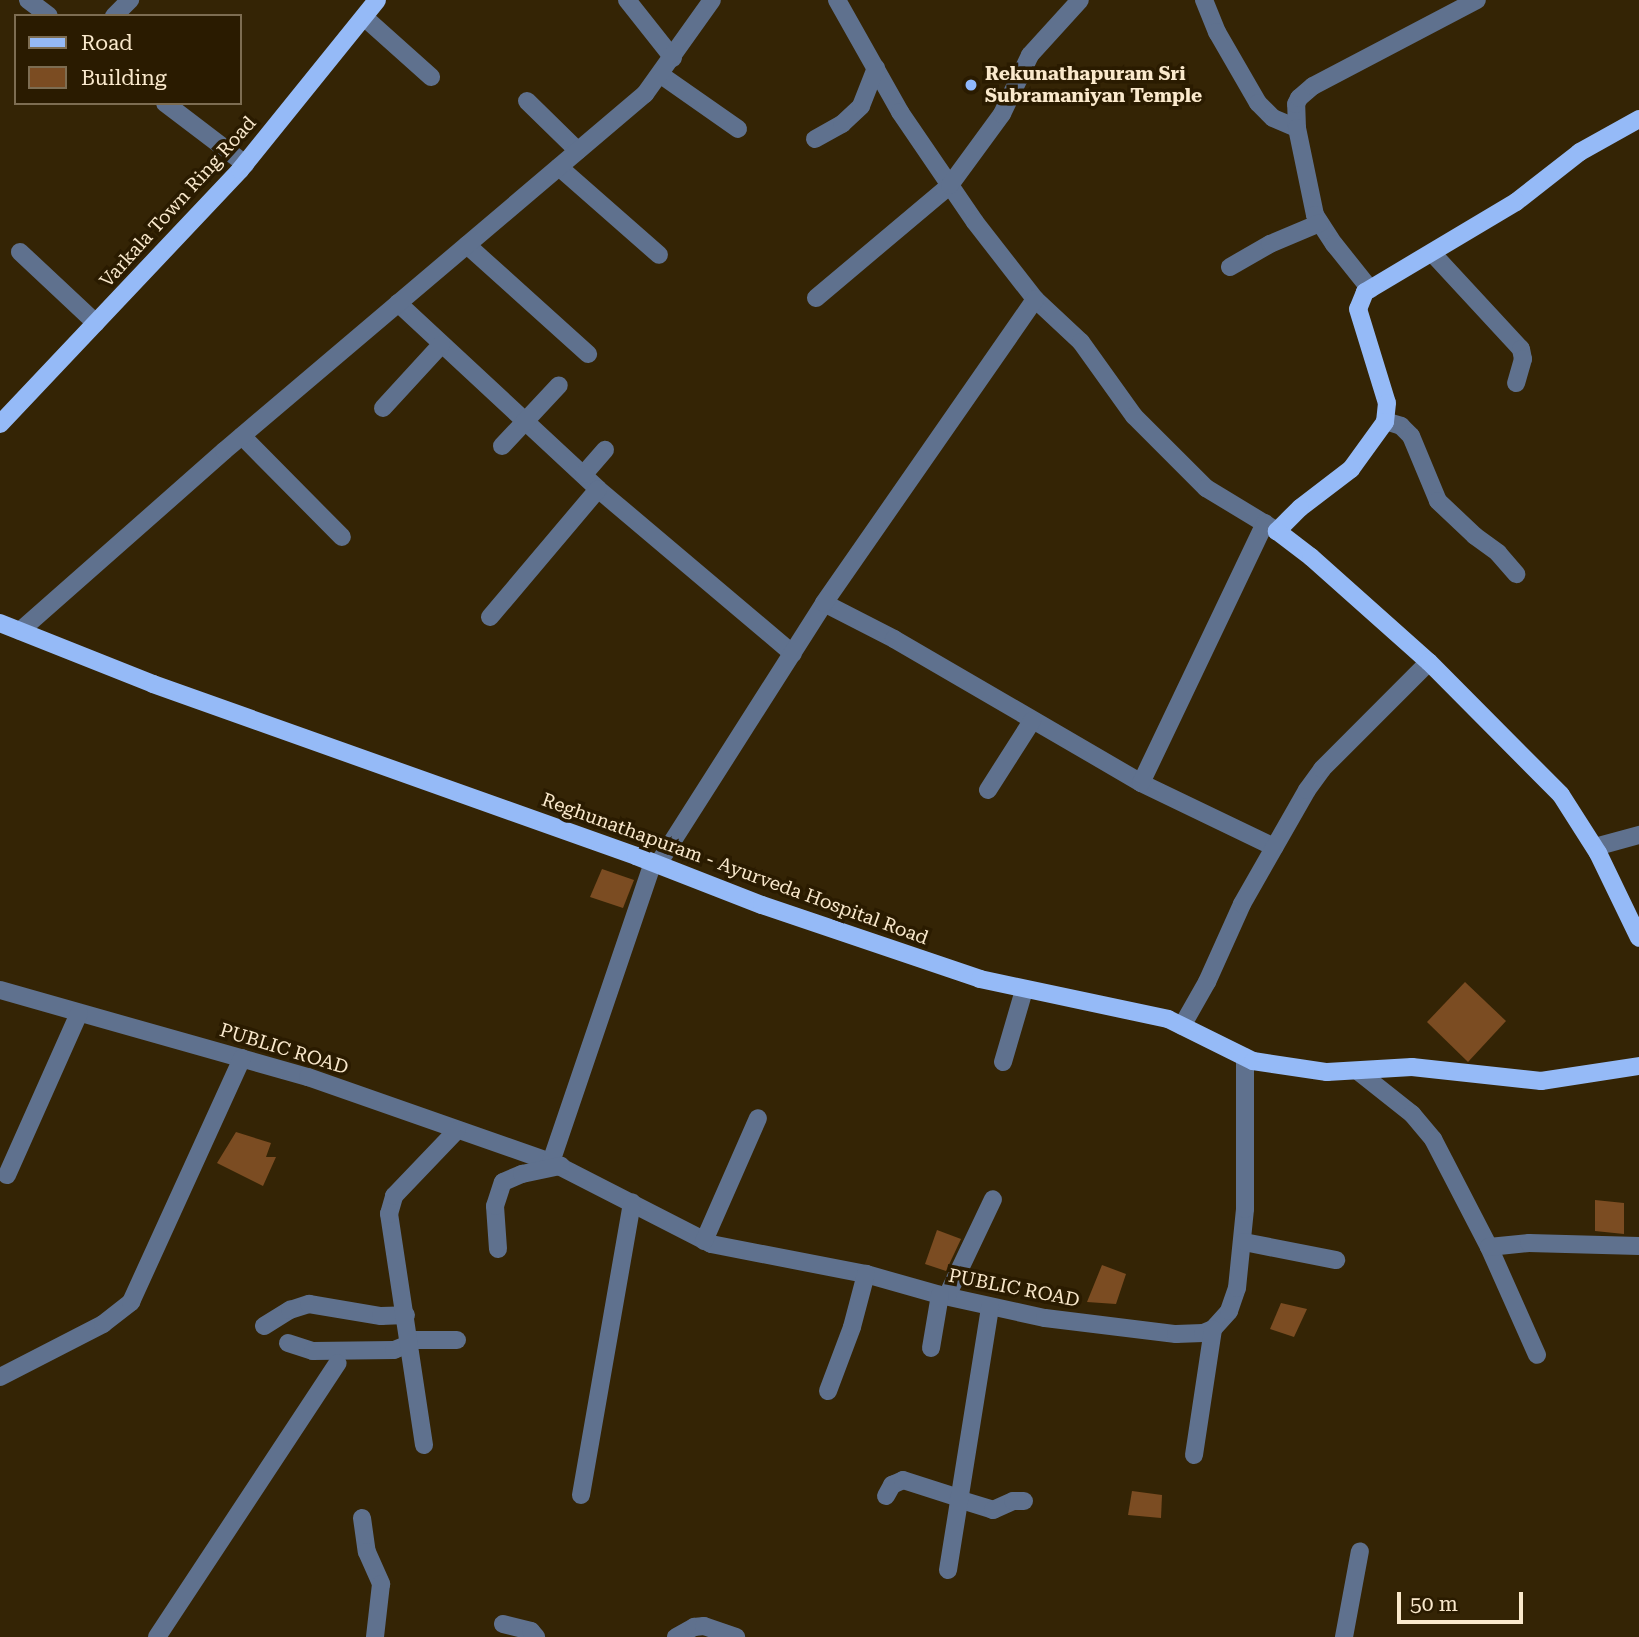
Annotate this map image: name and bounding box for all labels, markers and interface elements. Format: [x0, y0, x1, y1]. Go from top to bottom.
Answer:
legend [14, 14, 242, 105]
text: Road [81, 31, 133, 55]
place label: Rekunathapuram Sri Subramaniyan Temple [985, 63, 1202, 107]
text: Building [81, 66, 167, 90]
marker: Rekunathapuram Sri Subramaniyan Temple [963, 77, 979, 93]
street label: Varkala Town Ring Road [95, 112, 261, 292]
street label: Reghunathapuram - Ayurveda Hospital Road [539, 788, 931, 950]
street label: PUBLIC ROAD [217, 1019, 351, 1079]
street label: PUBLIC ROAD [946, 1264, 1082, 1312]
scale bar [1401, 1578, 1527, 1622]
text: 50 m [1410, 1592, 1458, 1616]

